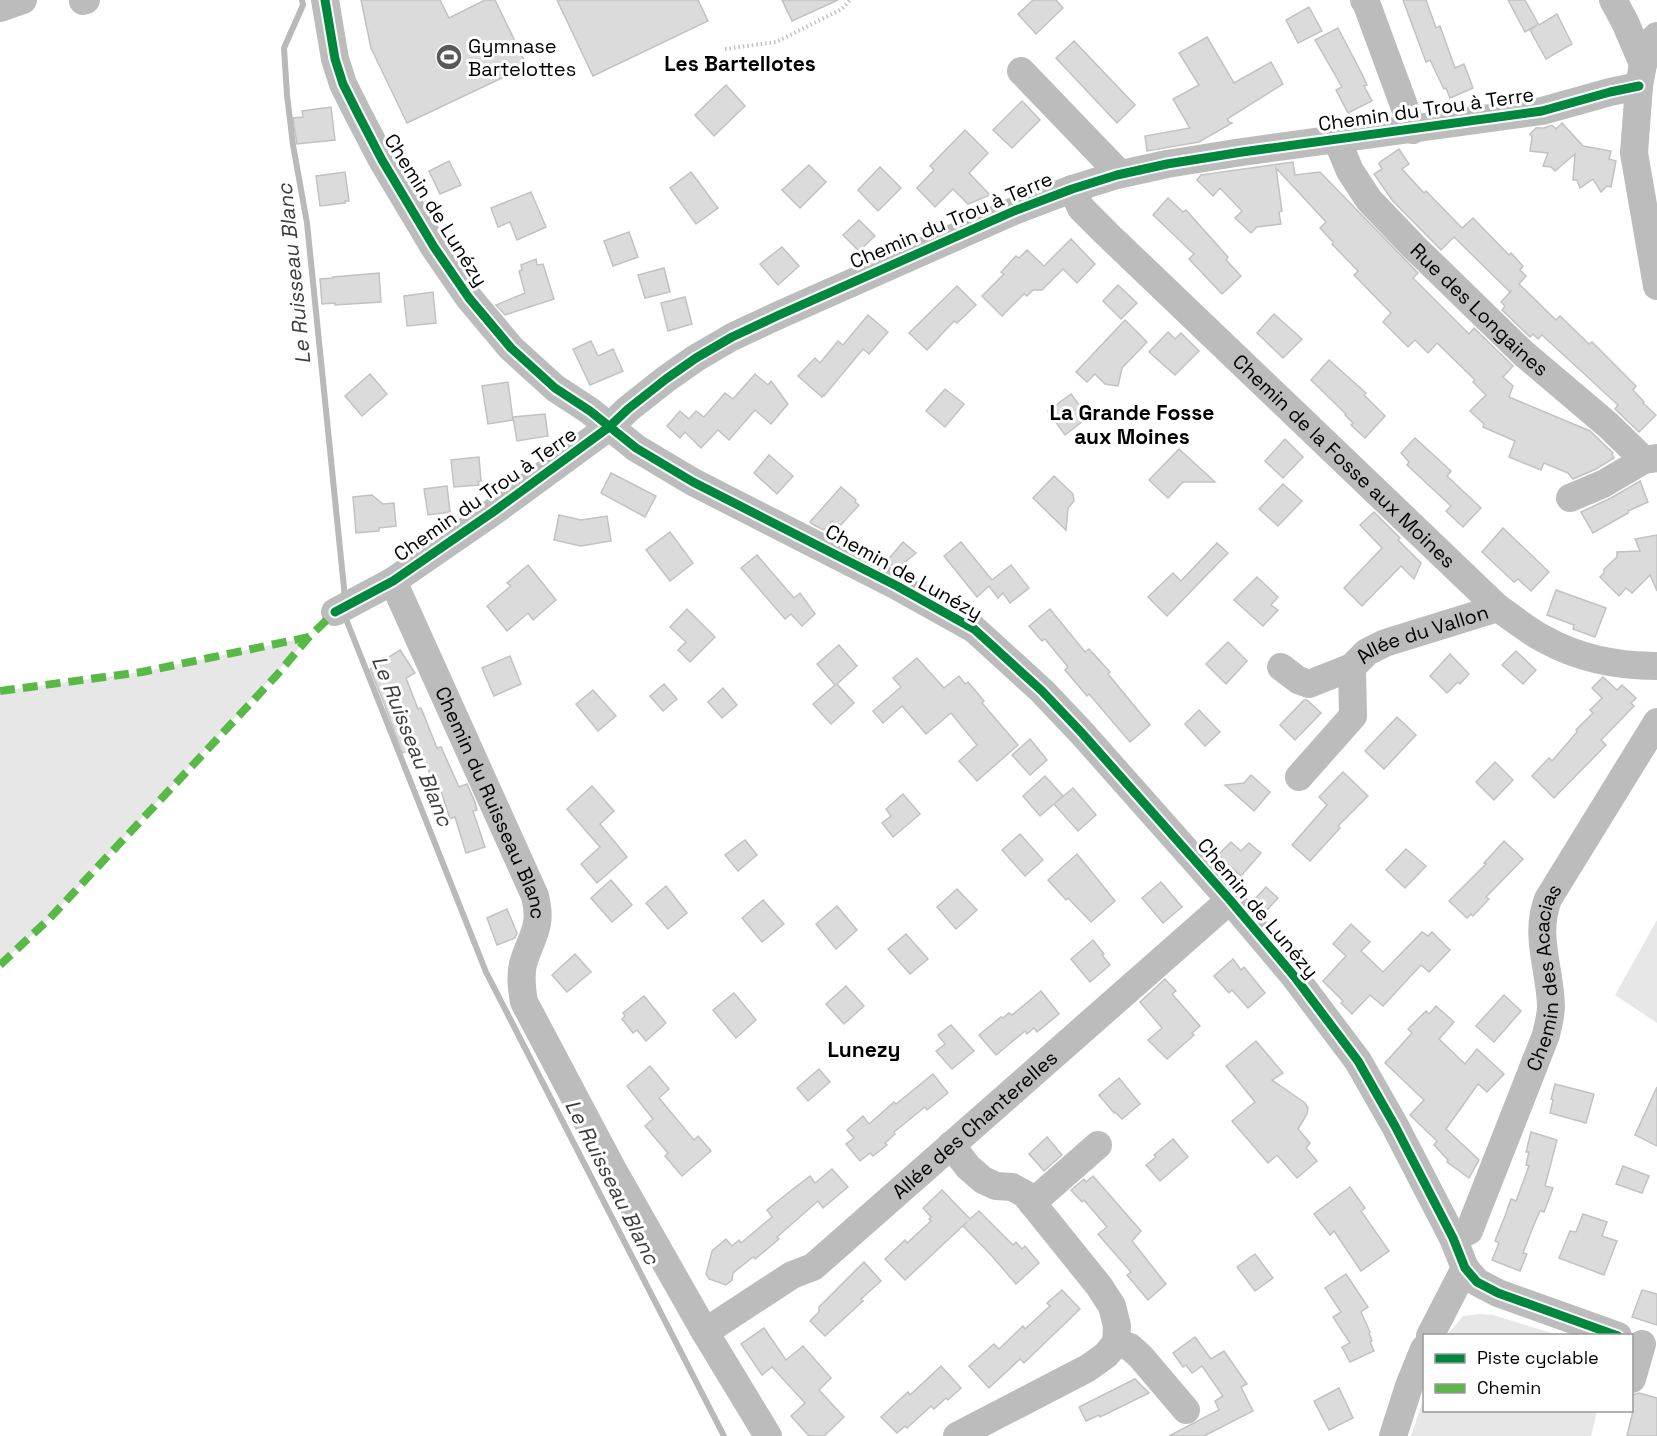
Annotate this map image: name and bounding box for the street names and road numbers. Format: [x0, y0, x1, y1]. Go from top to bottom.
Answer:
street label: Chemin du Trou à Terre [1316, 81, 1536, 137]
street label: Chemin de Lunézy [378, 129, 494, 291]
street label: Chemin du Trou à Terre [846, 166, 1056, 274]
street label: Rue des Longaines [1405, 238, 1554, 382]
street label: Chemin de la Fosse aux Moines [1227, 348, 1461, 574]
street label: Chemin du Trou à Terre [388, 421, 582, 567]
street label: Chemin de Lunézy [821, 518, 987, 626]
street label: Allée du Vallon [1350, 599, 1492, 669]
street label: Chemin du Ruisseau Blanc [429, 682, 551, 920]
street label: Chemin de Lunézy [1192, 832, 1324, 984]
street label: Chemin des Acacias [1520, 879, 1567, 1075]
street label: Allée des Chanterelles [887, 1045, 1063, 1204]

